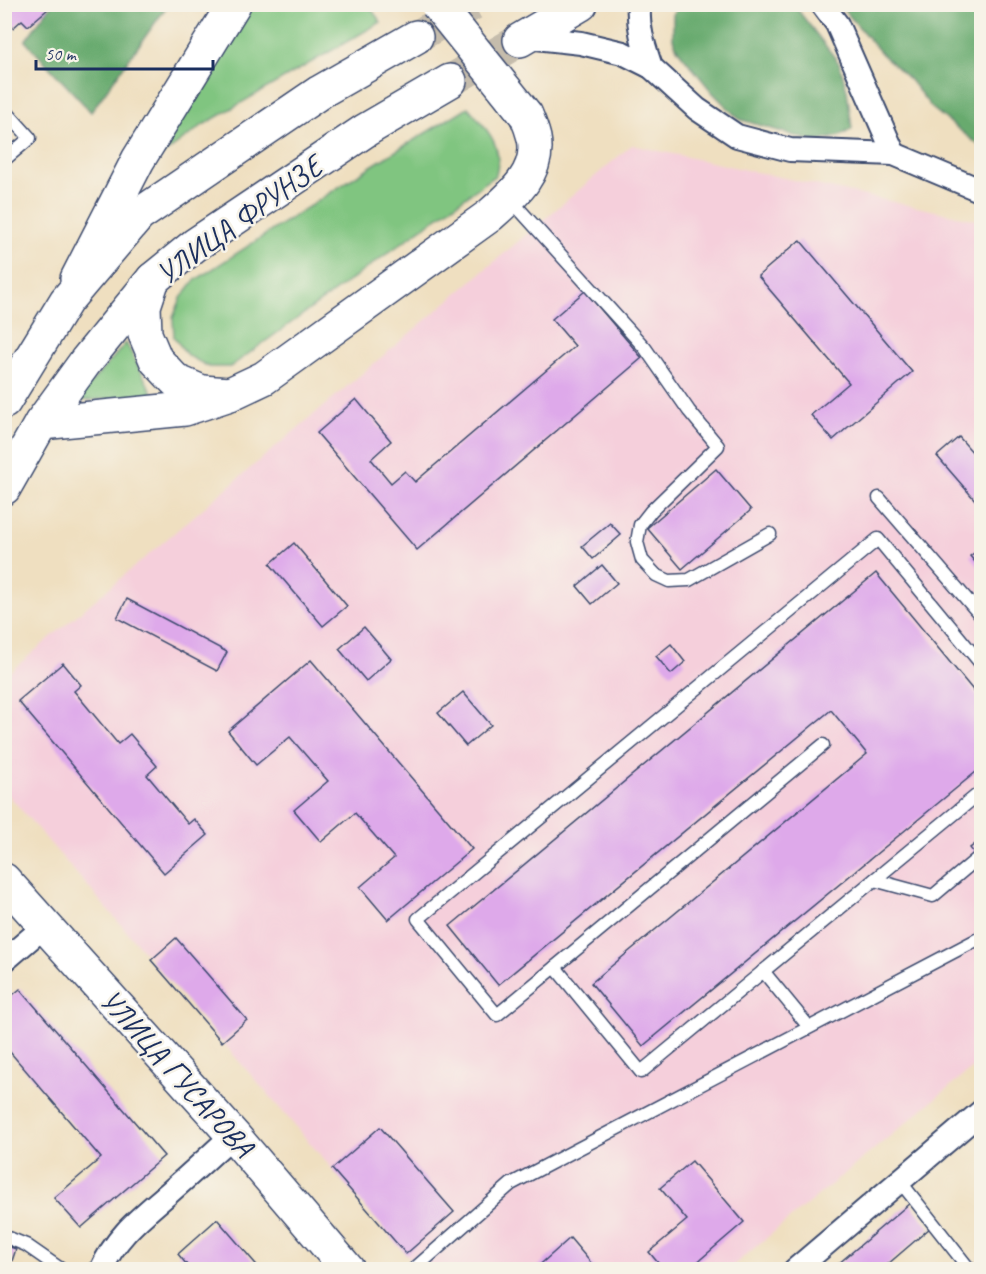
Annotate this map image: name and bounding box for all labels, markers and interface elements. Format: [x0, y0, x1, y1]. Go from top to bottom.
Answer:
scale bar [36, 33, 213, 71]
text: 50 m [45, 43, 78, 65]
street label: УЛИЦА ФРУНЗЕ [149, 145, 332, 293]
street label: УЛИЦА ГУСАРОВА [92, 981, 264, 1166]

